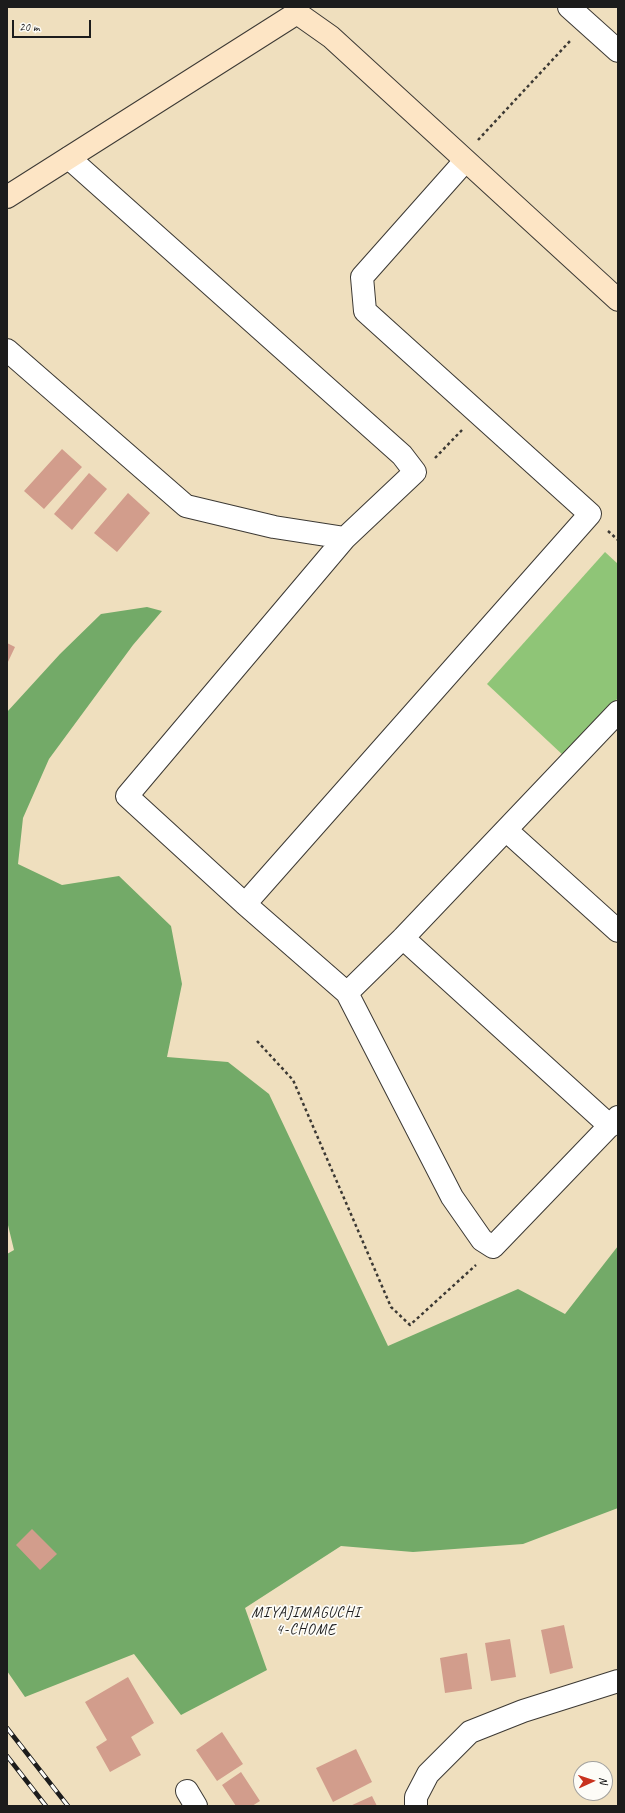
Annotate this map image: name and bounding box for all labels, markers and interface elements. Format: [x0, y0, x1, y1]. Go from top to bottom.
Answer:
scale bar [14, 12, 93, 38]
text: 20 m [19, 19, 39, 35]
district label: MIYAJIMAGUCHI 4-CHOME [251, 1604, 361, 1639]
north arrow [573, 1761, 613, 1801]
text: N [597, 1777, 611, 1784]

